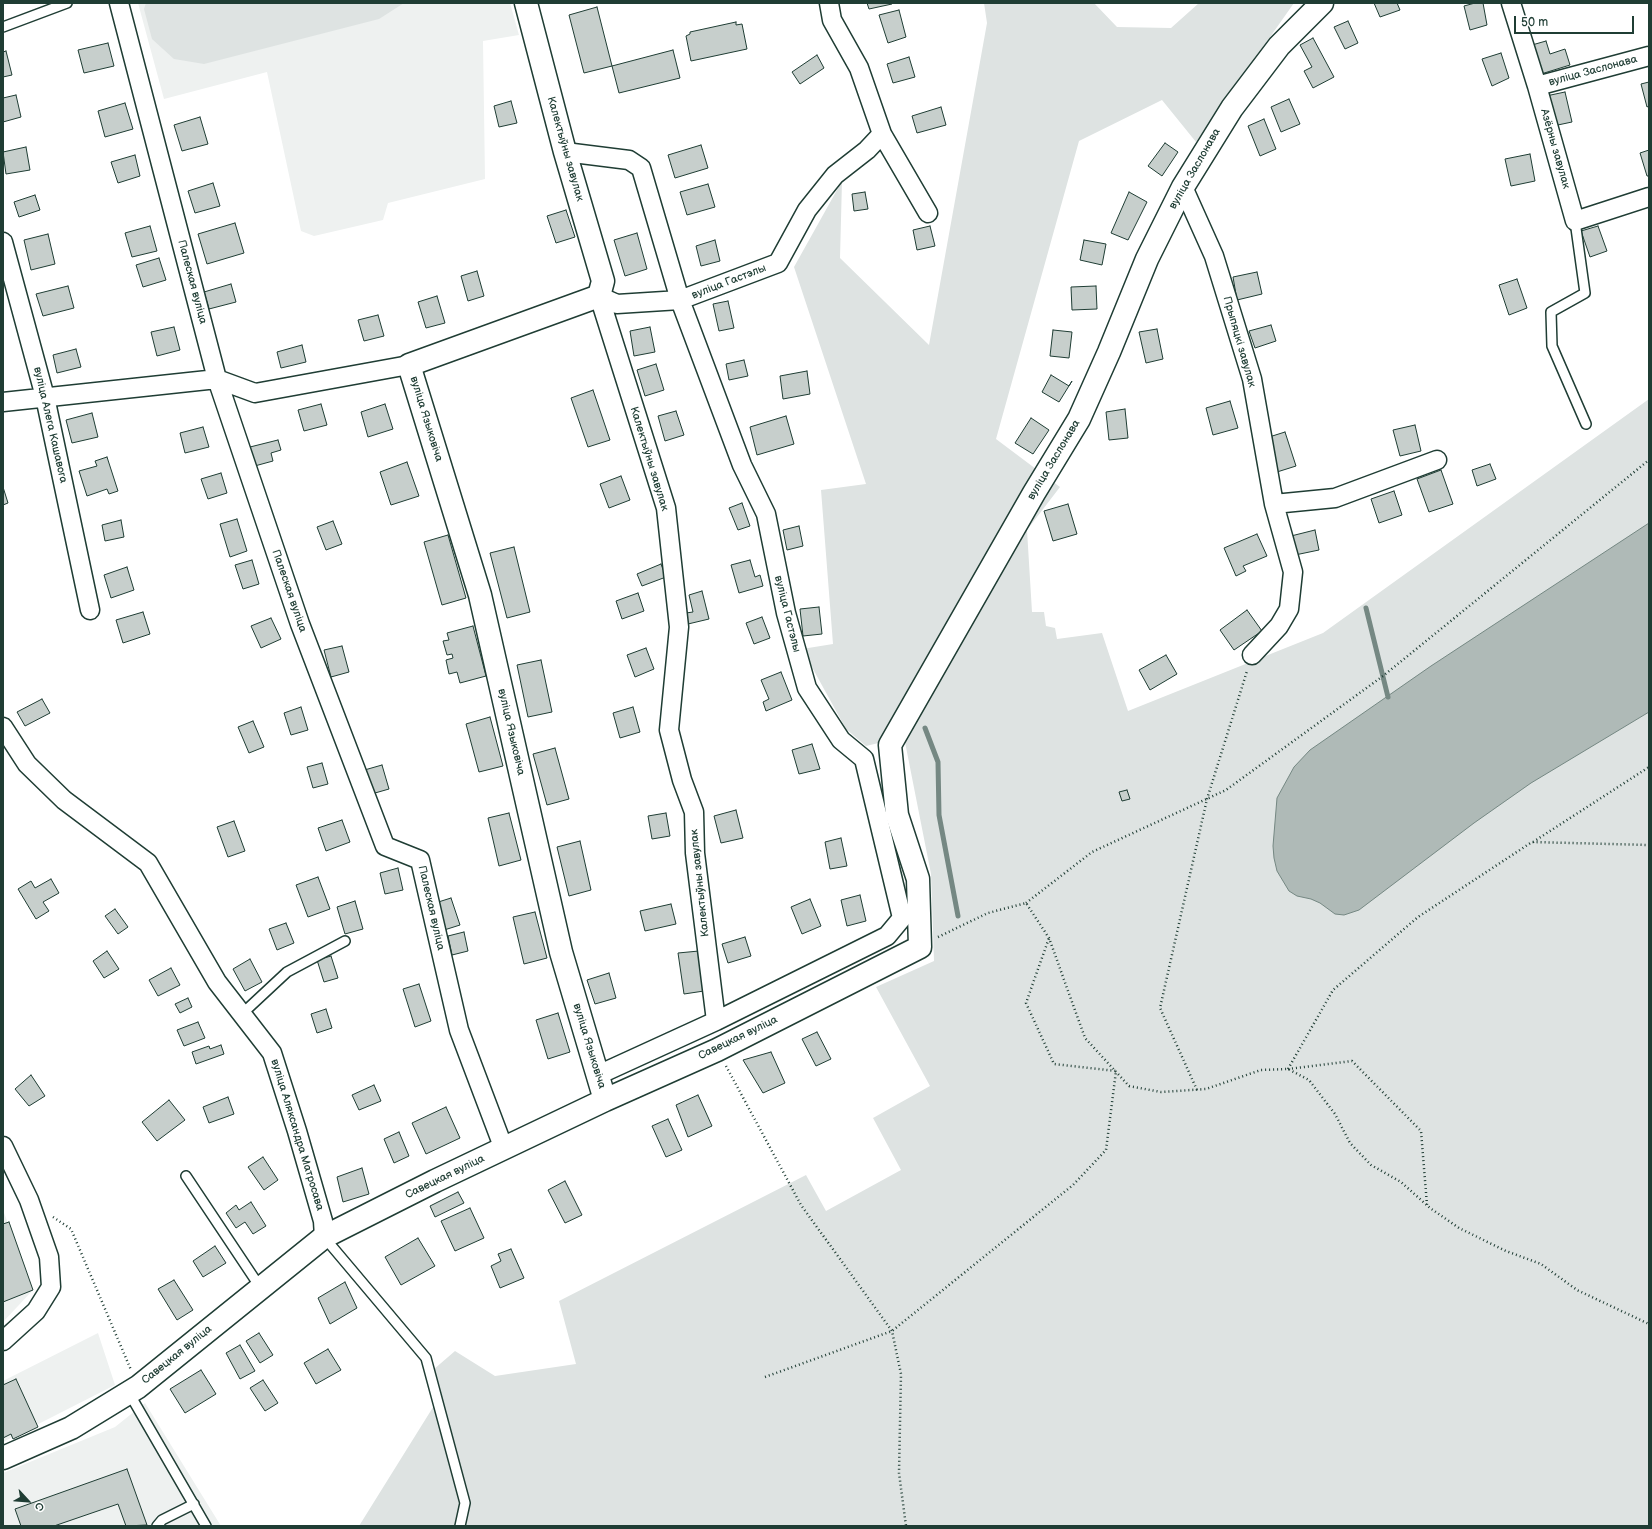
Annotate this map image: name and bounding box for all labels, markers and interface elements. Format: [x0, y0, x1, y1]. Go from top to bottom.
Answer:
scale bar [1516, 8, 1636, 34]
text: 50 m [1521, 15, 1548, 30]
street label: вуліца Заслонава [1547, 53, 1639, 89]
street label: Калектыўны завулак [544, 95, 586, 203]
street label: Азёрны завулак [1537, 108, 1573, 190]
street label: вуліца Заслонава [1167, 126, 1223, 212]
street label: Палеская вуліца [174, 239, 210, 325]
street label: вуліца Гастэлы [690, 262, 768, 302]
street label: Прыпяцкі завулак [1220, 295, 1258, 389]
street label: вуліца Алега Кашавога [30, 366, 70, 484]
street label: вуліца Языковіча [407, 375, 445, 463]
street label: Калектыўны завулак [627, 405, 671, 513]
street label: вуліца Заслонава [1025, 418, 1083, 502]
street label: Палеская вуліца [269, 548, 309, 634]
street label: вуліца Гастэлы [771, 574, 803, 654]
street label: вуліца Языковіча [495, 687, 527, 777]
street label: Калектыўны завулак [688, 828, 712, 938]
street label: Палеская вуліца [415, 864, 447, 952]
street label: вуліца Языковіча [570, 1002, 608, 1090]
street label: Савецкая вуліца [696, 1013, 780, 1063]
street label: вуліца Аляксандра Матросава [268, 1058, 326, 1212]
street label: Савецкая вуліца [403, 1152, 487, 1202]
street label: Савецкая вуліца [139, 1323, 215, 1387]
north arrow [8, 1481, 48, 1521]
text: С [32, 1500, 47, 1513]

